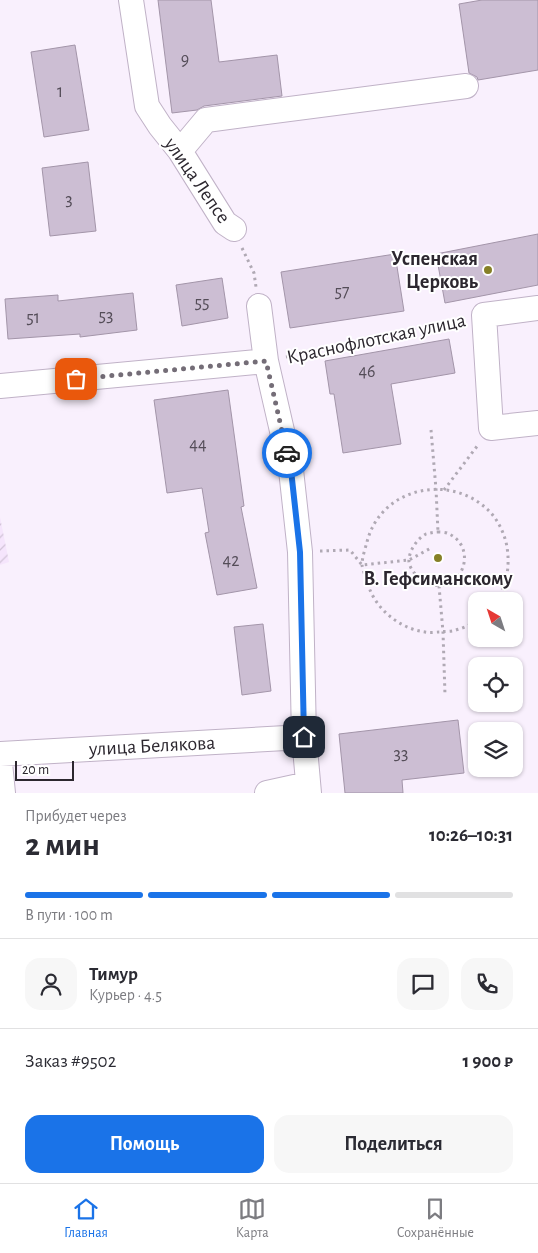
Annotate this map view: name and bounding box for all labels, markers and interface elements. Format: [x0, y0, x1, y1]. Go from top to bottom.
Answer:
house number: 9 [181, 51, 189, 69]
house number: 1 [57, 83, 63, 101]
street label: улица Лепсе [160, 133, 234, 227]
house number: 3 [65, 191, 73, 209]
place label: Успенская Церковь [391, 249, 479, 292]
marker: Успенская Церковь [482, 264, 494, 276]
house number: 57 [334, 283, 350, 301]
house number: 55 [194, 294, 210, 312]
house number: 53 [99, 307, 113, 325]
house number: 51 [26, 309, 40, 327]
street label: Краснофлотская улица [285, 310, 468, 368]
pin [55, 358, 97, 400]
house number: 46 [358, 363, 376, 381]
icon: bag [62, 365, 90, 393]
courier [262, 428, 312, 478]
house number: 44 [189, 436, 207, 454]
icon: car [273, 439, 301, 467]
house number: 42 [223, 552, 239, 570]
marker: В. Гефсиманскому [432, 552, 444, 564]
place label: В. Гефсиманскому [364, 569, 512, 589]
north arrow [468, 592, 522, 648]
map controls [468, 592, 523, 777]
button: locate [468, 657, 523, 712]
pin [283, 716, 325, 758]
button: layers [468, 722, 523, 777]
icon: home [290, 723, 318, 751]
street label: улица Белякова [87, 733, 216, 759]
house number: 33 [394, 745, 408, 763]
scale bar [15, 758, 74, 781]
text: 20 m [22, 763, 49, 777]
text: Прибудет через [25, 808, 127, 824]
text: 10:26–10:31 [429, 826, 513, 845]
text: 2 мин [25, 829, 100, 861]
text: В пути · 100 m [25, 907, 113, 923]
button: person [25, 958, 77, 1010]
button: chat [397, 958, 449, 1010]
button: phone [461, 958, 513, 1010]
text: Тимур [89, 965, 138, 984]
text: Курьер · 4.5 [89, 987, 162, 1003]
text: Заказ #9502 [25, 1052, 116, 1071]
text: 1 900 ₽ [463, 1052, 513, 1071]
button: Помощь [25, 1115, 264, 1173]
button: Поделиться [274, 1115, 513, 1173]
tab: Главная [64, 1195, 108, 1242]
tab: Карта [236, 1195, 269, 1242]
tab: Сохранённые [397, 1195, 474, 1242]

